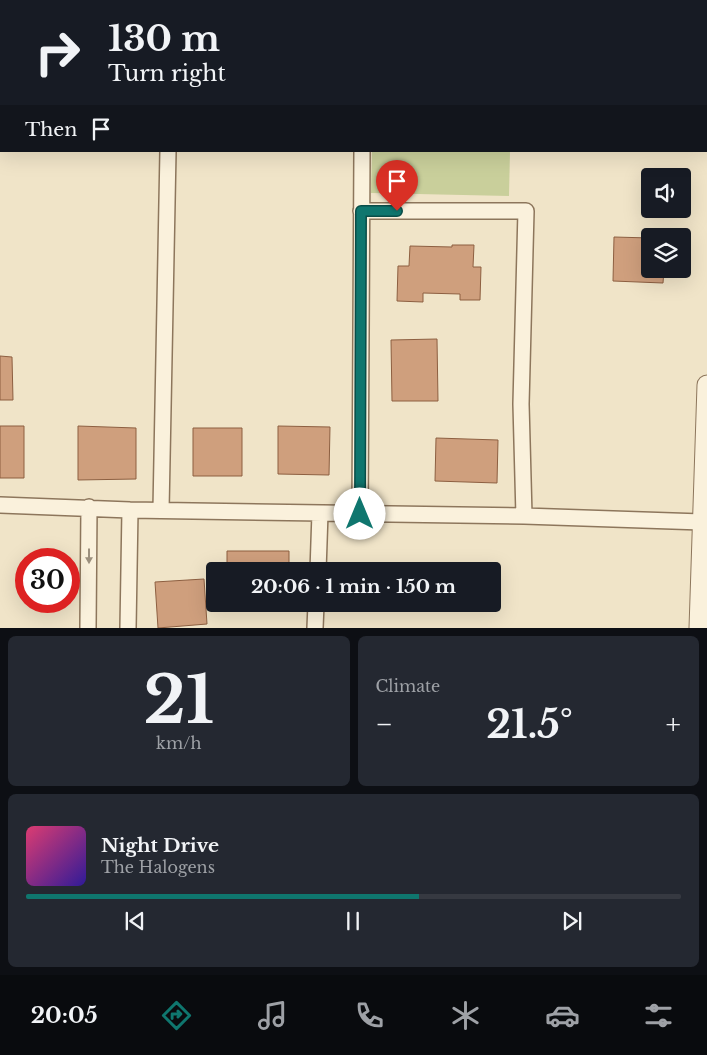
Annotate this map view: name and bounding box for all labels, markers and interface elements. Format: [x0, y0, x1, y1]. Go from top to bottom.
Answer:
text: 130 m [108, 17, 220, 60]
icon: right [25, 20, 90, 85]
text: Turn right [108, 60, 226, 87]
icon: arrive [87, 115, 115, 143]
text: Then [25, 118, 77, 141]
pin [376, 160, 418, 211]
icon: arrive [383, 167, 411, 195]
map controls [641, 168, 691, 278]
button: sound [641, 168, 691, 218]
button: layers [641, 228, 691, 278]
position arrow [333, 487, 385, 539]
speed limit sign: 30 [15, 548, 80, 613]
one-way arrow [85, 548, 93, 564]
text: 20:06 · 1 min · 150 m [251, 575, 456, 598]
text: 21 [143, 660, 214, 741]
text: Climate [376, 676, 440, 696]
text: 21.5° [486, 701, 573, 748]
text: − [376, 707, 393, 742]
text: + [666, 707, 681, 742]
text: km/h [156, 733, 201, 753]
text: Night Drive [101, 834, 219, 857]
text: The Halogens [101, 857, 215, 877]
icon: previous [121, 907, 149, 935]
icon: pause [339, 907, 367, 935]
icon: next [558, 907, 586, 935]
icon: directions [159, 998, 194, 1033]
icon: music [255, 998, 290, 1033]
icon: phone [352, 998, 387, 1033]
icon: climate [448, 998, 483, 1033]
icon: car [545, 998, 580, 1033]
icon: filters [641, 998, 676, 1033]
text: 20:05 [31, 1002, 98, 1029]

